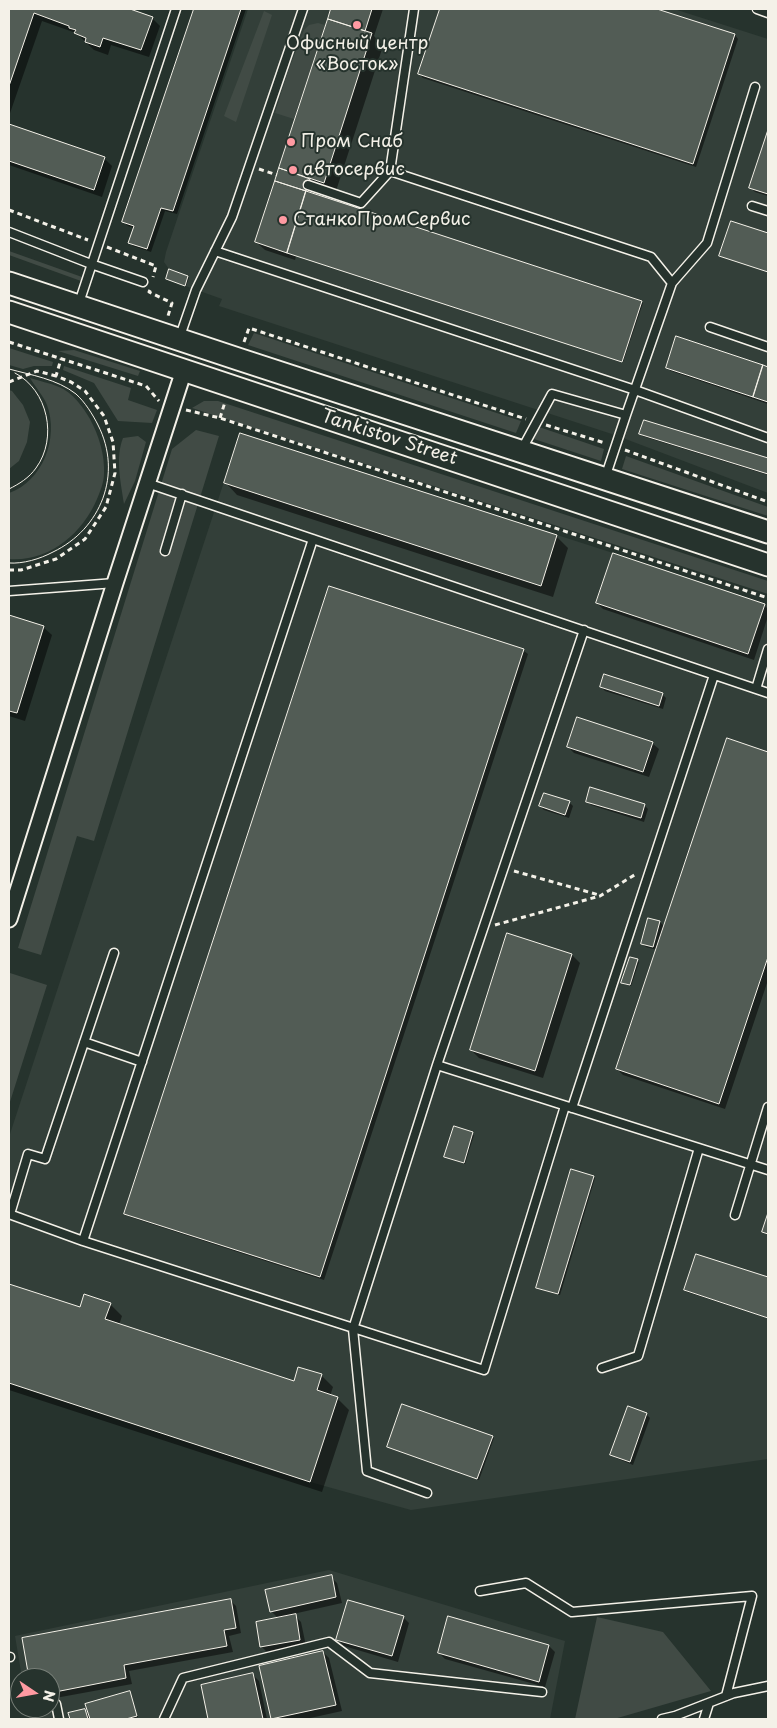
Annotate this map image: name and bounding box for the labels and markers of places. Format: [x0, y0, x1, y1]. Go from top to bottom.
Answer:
marker: Офисный центр «Восток» [351, 19, 363, 31]
place label: Офисный центр «Восток» [286, 33, 428, 76]
place label: Пром Снаб [301, 131, 403, 153]
marker: Пром Снаб [285, 136, 297, 148]
place label: автосервис [303, 159, 405, 181]
marker: автосервис [287, 164, 299, 176]
place label: СтанкоПромСервис [293, 209, 470, 231]
marker: СтанкоПромСервис [277, 214, 289, 226]

